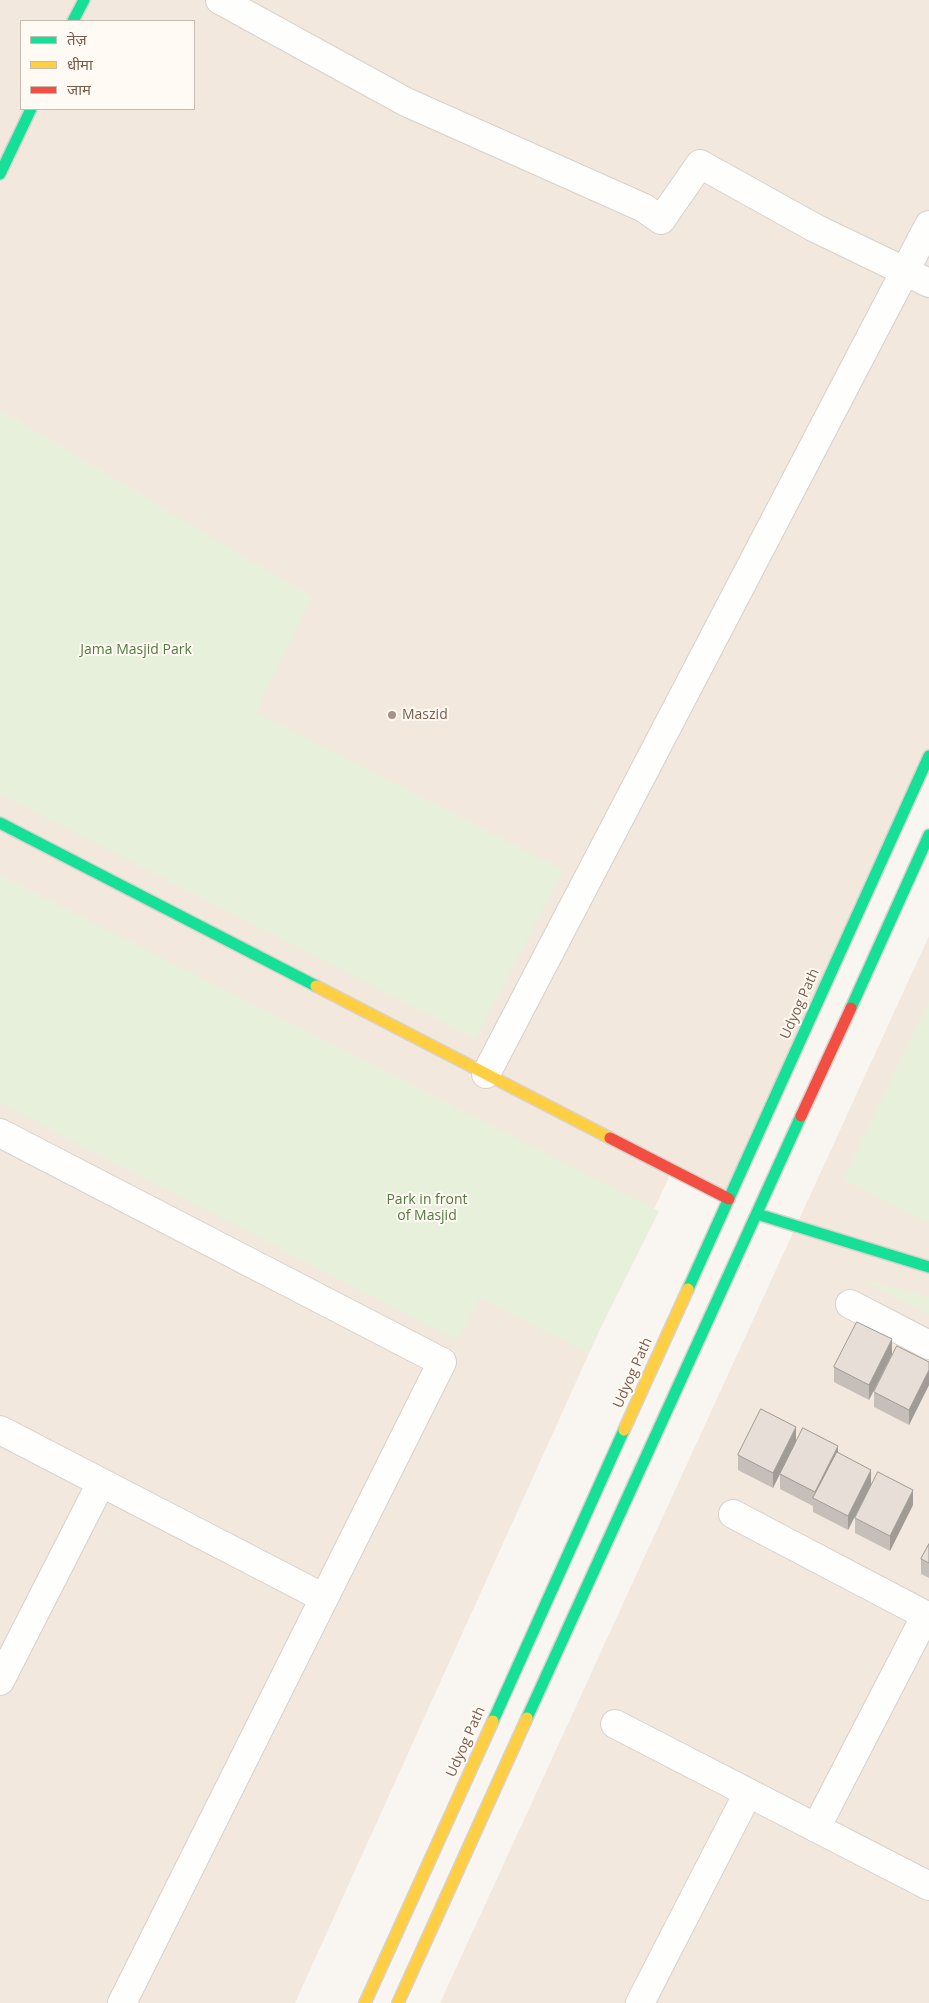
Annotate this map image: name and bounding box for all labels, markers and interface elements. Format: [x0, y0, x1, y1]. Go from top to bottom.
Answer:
legend [20, 20, 195, 110]
text: तेज़ [67, 29, 87, 49]
text: धीमा [67, 54, 93, 74]
text: जाम [67, 79, 91, 99]
park label: Jama Masjid Park [80, 642, 192, 658]
place label: Maszid [402, 707, 448, 723]
marker: Maszid [386, 709, 398, 721]
street label: Udyog Path [777, 966, 823, 1042]
park label: Park in front of Masjid [386, 1192, 468, 1224]
street label: Udyog Path [610, 1335, 656, 1411]
street label: Udyog Path [443, 1704, 489, 1780]

